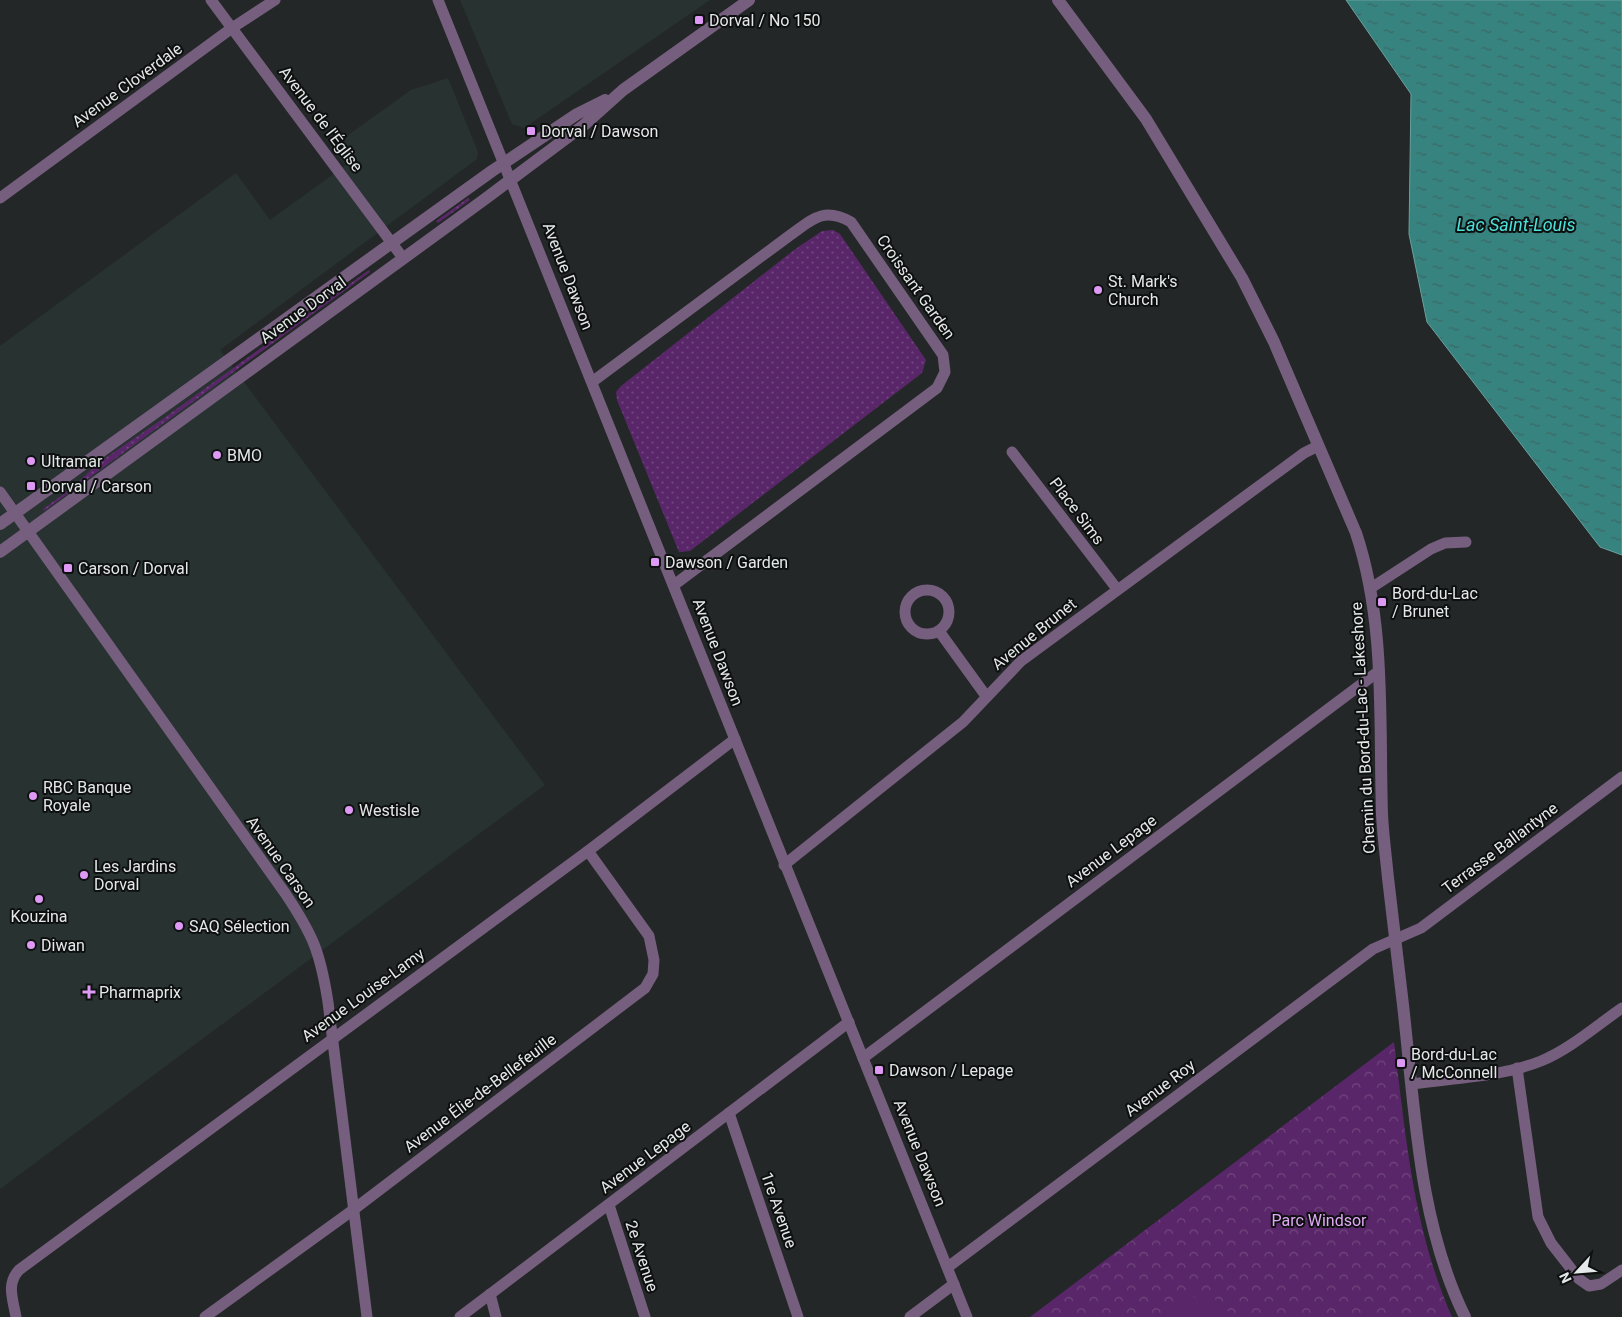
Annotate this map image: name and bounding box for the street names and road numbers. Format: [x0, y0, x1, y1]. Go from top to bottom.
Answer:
street label: Avenue Cloverdale [68, 39, 186, 131]
street label: Avenue de l'Église [275, 63, 367, 175]
street label: Avenue Dawson [539, 220, 597, 332]
street label: Croissant Garden [873, 231, 959, 343]
street label: Avenue Dorval [256, 272, 350, 348]
street label: Place Sims [1046, 474, 1108, 548]
street label: Avenue Brunet [988, 594, 1080, 674]
street label: Avenue Dawson [689, 596, 747, 708]
street label: Chemin du Bord-du-Lac - Lakeshore [1347, 602, 1379, 854]
street label: Terrasse Ballantyne [1439, 798, 1561, 898]
street label: Avenue Lepage [1062, 811, 1160, 891]
street label: Avenue Carson [243, 813, 319, 911]
street label: Avenue Louise-Lamy [298, 944, 428, 1046]
street label: Avenue Élie-de-Bellefeuille [400, 1030, 560, 1156]
street label: Avenue Roy [1121, 1055, 1199, 1120]
street label: Avenue Dawson [890, 1097, 950, 1209]
street label: Avenue Lepage [596, 1117, 694, 1197]
street label: 1re Avenue [757, 1170, 801, 1250]
street label: 2e Avenue [622, 1218, 662, 1294]

